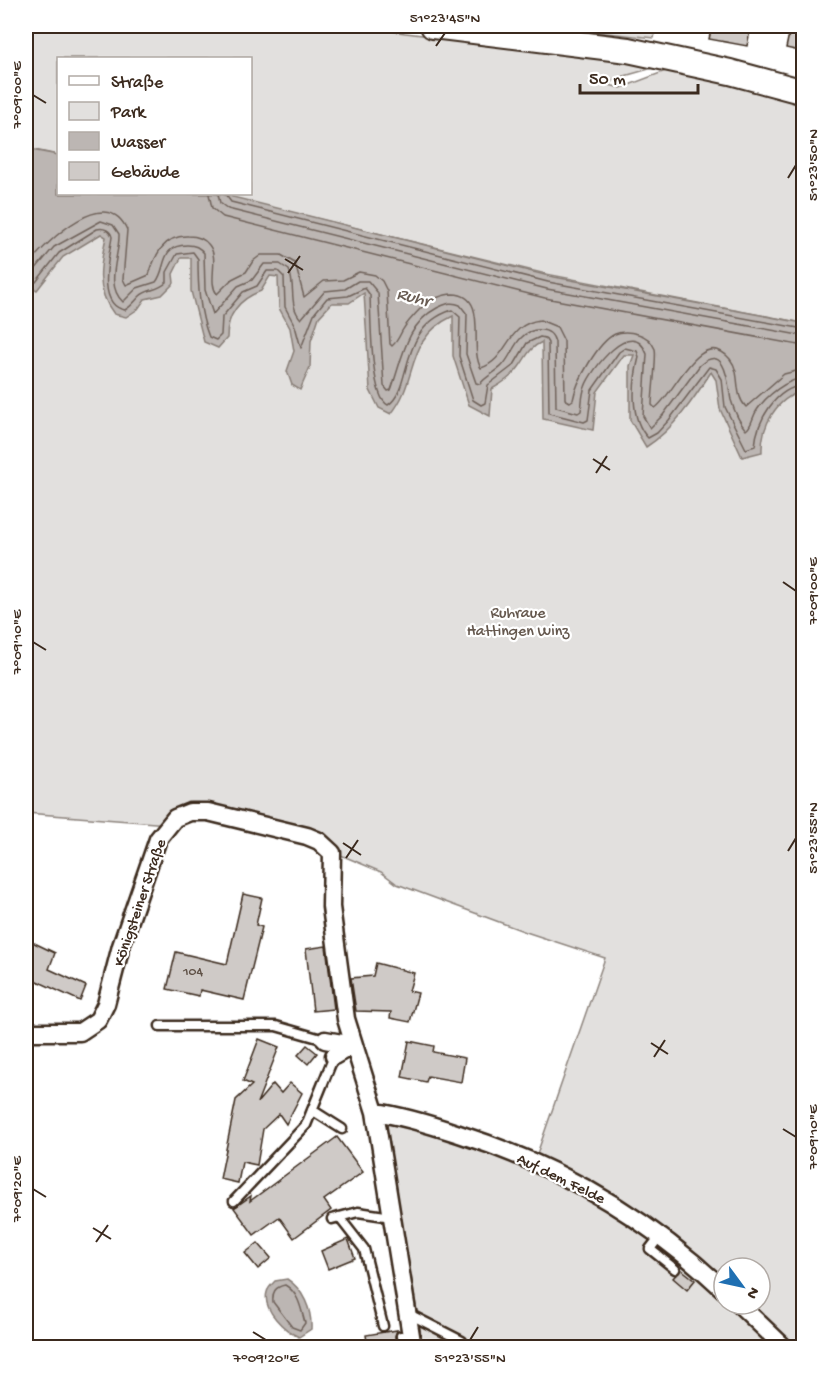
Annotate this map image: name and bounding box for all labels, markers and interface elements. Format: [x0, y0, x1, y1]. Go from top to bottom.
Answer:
text: 51°23'45"N [410, 10, 481, 28]
legend [57, 57, 252, 195]
scale bar [580, 57, 698, 95]
text: 7°09'00"E [9, 61, 27, 130]
text: 50 m [589, 70, 626, 91]
text: Straße [111, 73, 164, 94]
text: Park [110, 103, 147, 124]
text: 51°23'50"N [805, 129, 823, 201]
text: Wasser [111, 133, 167, 154]
text: Gebäude [111, 163, 180, 184]
water label: Ruhr [394, 284, 436, 314]
text: 7°09'00"E [805, 557, 823, 626]
park label: Ruhraue Hattingen Winz [467, 605, 570, 642]
text: 7°09'10"E [9, 609, 27, 675]
text: 51°23'55"N [805, 802, 823, 874]
street label: Königsteiner Straße [111, 836, 172, 969]
house number: 104 [182, 964, 203, 981]
text: 7°09'10"E [805, 1104, 823, 1170]
street label: Auf dem Felde [513, 1151, 608, 1210]
text: 7°09'20"E [9, 1155, 27, 1223]
north arrow [712, 1256, 772, 1316]
text: N [741, 1283, 762, 1302]
text: 7°09'20"E [232, 1350, 300, 1368]
text: 51°23'55"N [434, 1350, 506, 1368]

